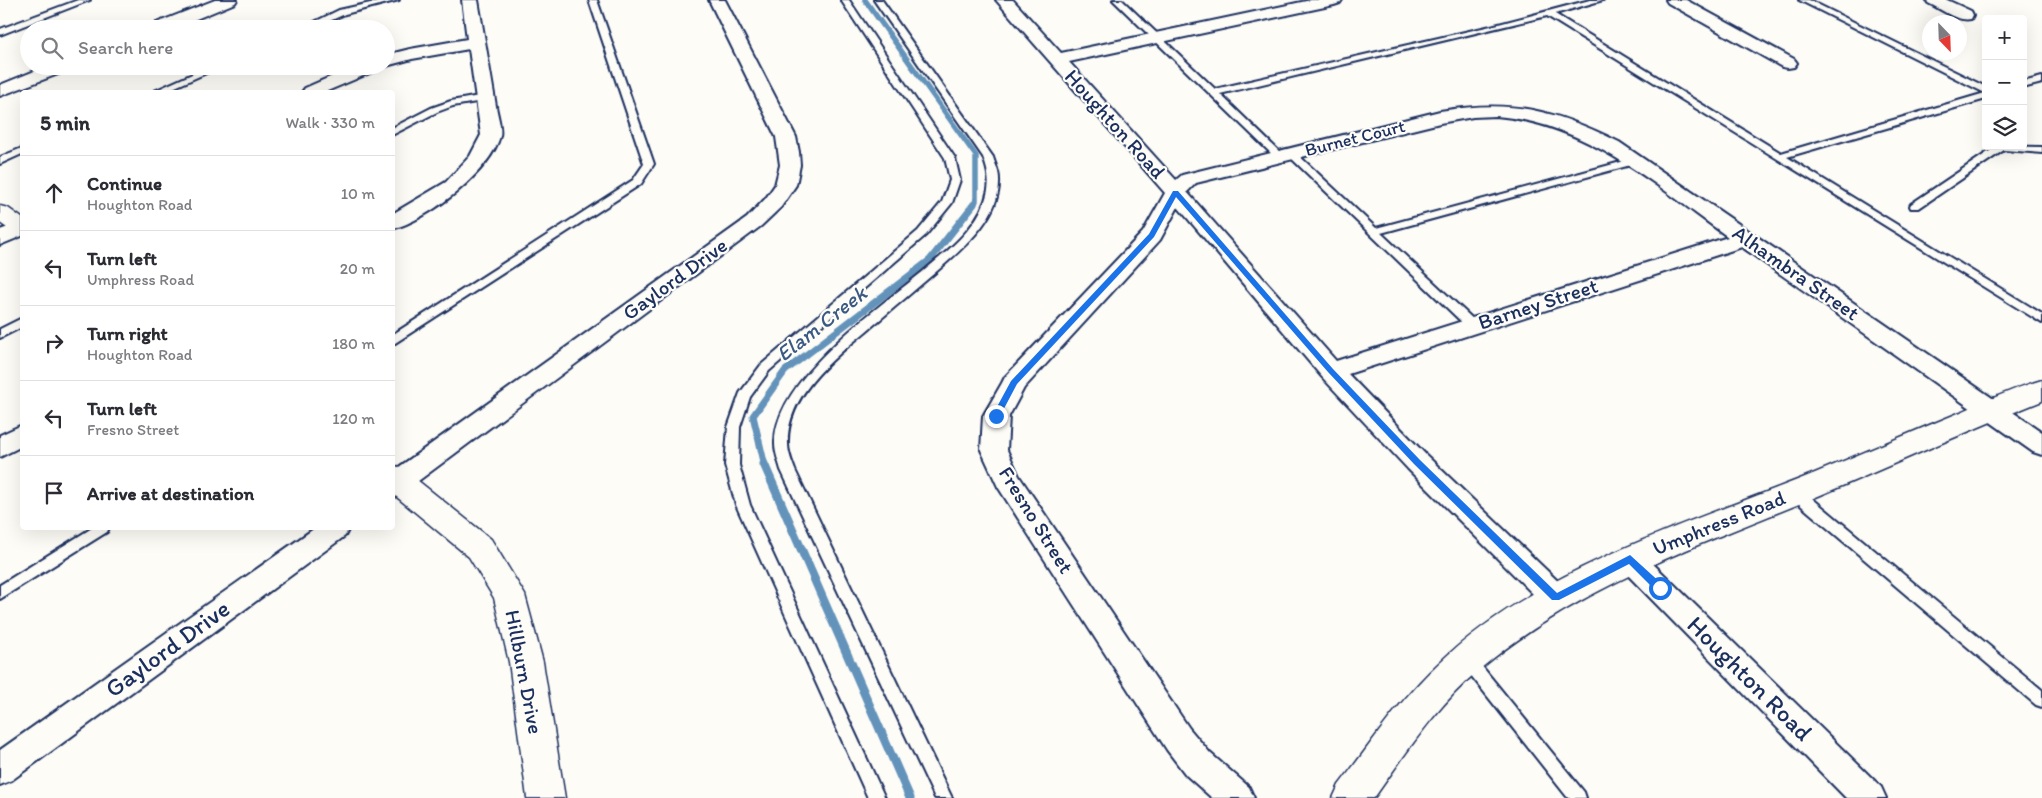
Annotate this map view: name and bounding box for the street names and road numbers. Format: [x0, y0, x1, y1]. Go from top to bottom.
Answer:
street label: Houghton Road [1060, 64, 1171, 183]
street label: Burnet Court [1303, 115, 1408, 161]
street label: Alhambra Street [1728, 220, 1864, 326]
street label: Gaylord Drive [618, 232, 732, 325]
street label: Barney Street [1475, 272, 1601, 335]
street label: Fresno Street [994, 462, 1079, 578]
street label: Umphress Road [1649, 484, 1789, 561]
street label: Gaylord Drive [99, 593, 235, 703]
street label: Hillburn Drive [500, 608, 549, 736]
street label: Houghton Road [1681, 609, 1819, 747]

